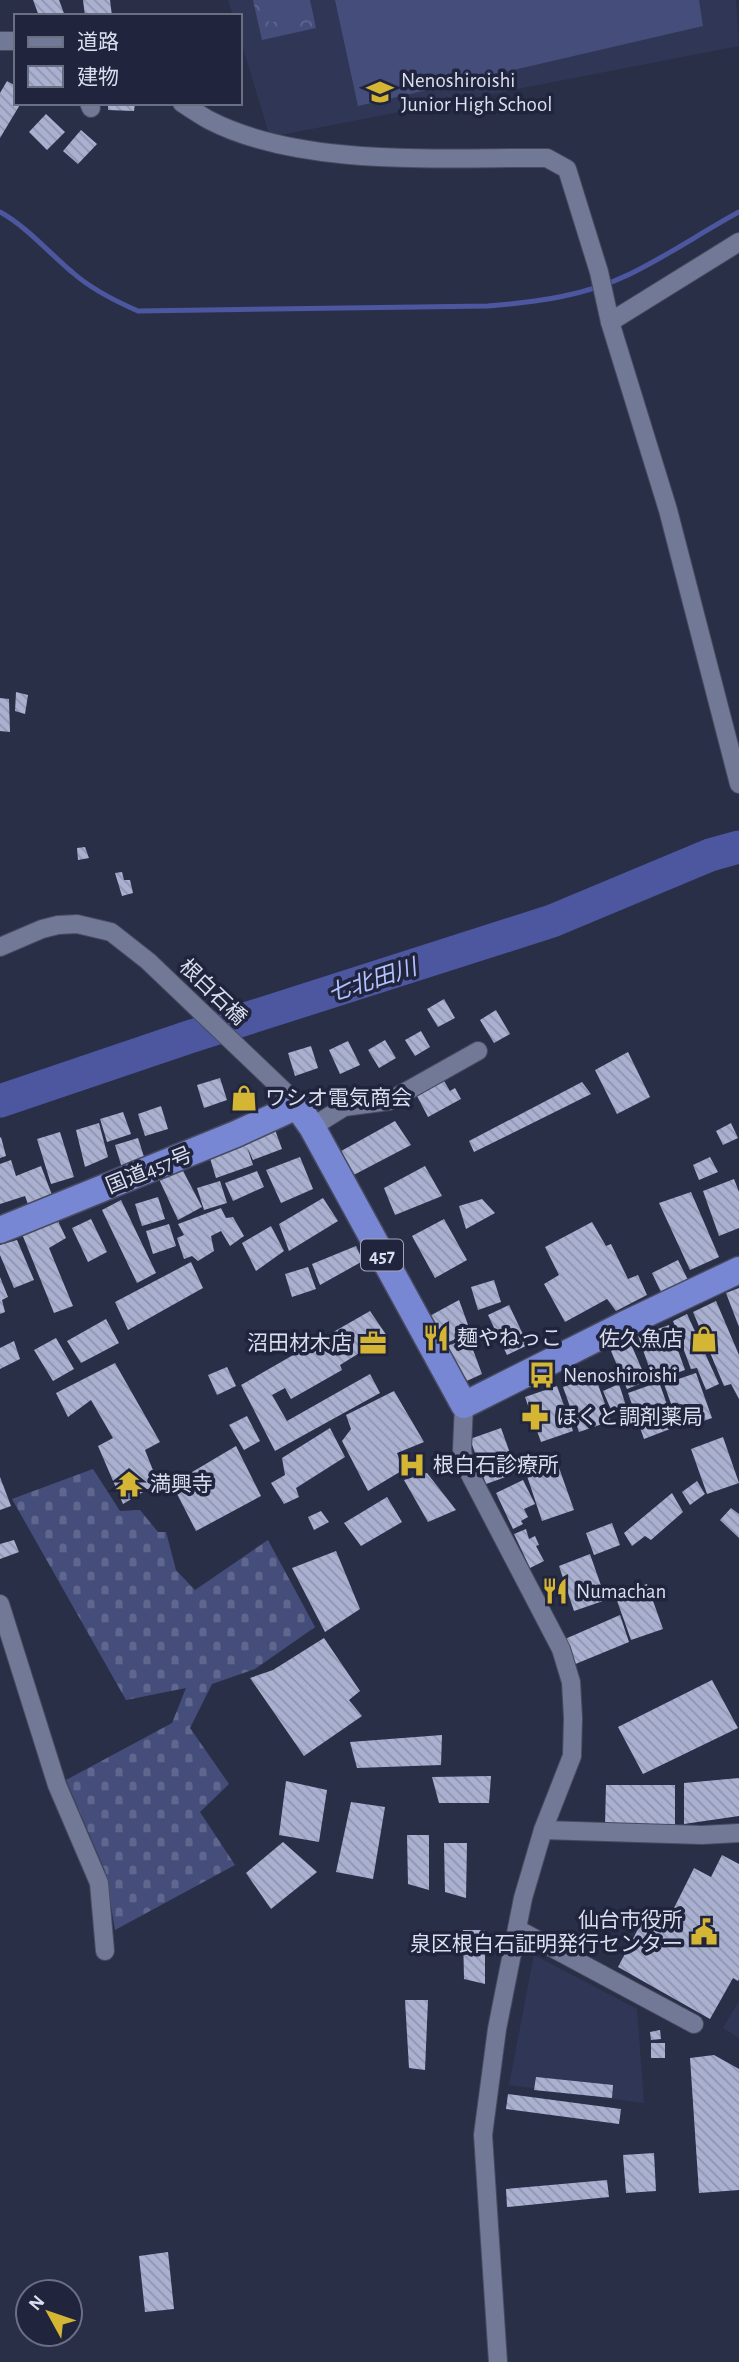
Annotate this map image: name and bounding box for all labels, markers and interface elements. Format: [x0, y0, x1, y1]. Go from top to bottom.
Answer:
legend [14, 14, 242, 105]
text: 道路 [77, 31, 119, 53]
text: 建物 [77, 66, 119, 88]
place label: Nenoshiroishi Junior High School [401, 70, 552, 115]
school or university icon: Nenoshiroishi Junior High School [365, 77, 395, 107]
water label: 七北田川 [325, 954, 423, 1007]
street label: 根白石橋 [175, 955, 251, 1029]
shop icon: ワシオ電気商会 [229, 1083, 259, 1113]
place label: ワシオ電気商会 [265, 1087, 412, 1109]
street label: 国道457号 [103, 1143, 195, 1197]
road number: 457 [361, 1240, 403, 1270]
restaurant icon: 麺やねっこ [421, 1323, 451, 1353]
shop icon: 佐久魚店 [689, 1324, 719, 1354]
place label: 麺やねっこ [457, 1327, 562, 1349]
office icon: 沼田材木店 [358, 1328, 388, 1358]
place label: 佐久魚店 [599, 1328, 683, 1350]
place label: 沼田材木店 [247, 1332, 352, 1354]
bus stop icon: Nenoshiroishi [527, 1360, 557, 1390]
place label: Nenoshiroishi [563, 1365, 677, 1386]
pharmacy icon: ほくと調剤薬局 [520, 1402, 550, 1432]
place label: ほくと調剤薬局 [556, 1406, 703, 1428]
hospital icon: 根白石診療所 [397, 1450, 427, 1480]
place label: 根白石診療所 [433, 1454, 559, 1476]
temple icon: 満興寺 [114, 1469, 144, 1499]
place label: 満興寺 [150, 1473, 213, 1495]
restaurant icon: Numachan [540, 1576, 570, 1606]
place label: Numachan [576, 1581, 666, 1602]
place label: 仙台市役所 泉区根白石証明発行センター [410, 1909, 683, 1955]
public building icon: 仙台市役所 泉区根白石証明発行センター [689, 1917, 719, 1947]
north arrow [14, 2278, 84, 2348]
text: N [26, 2292, 49, 2314]

